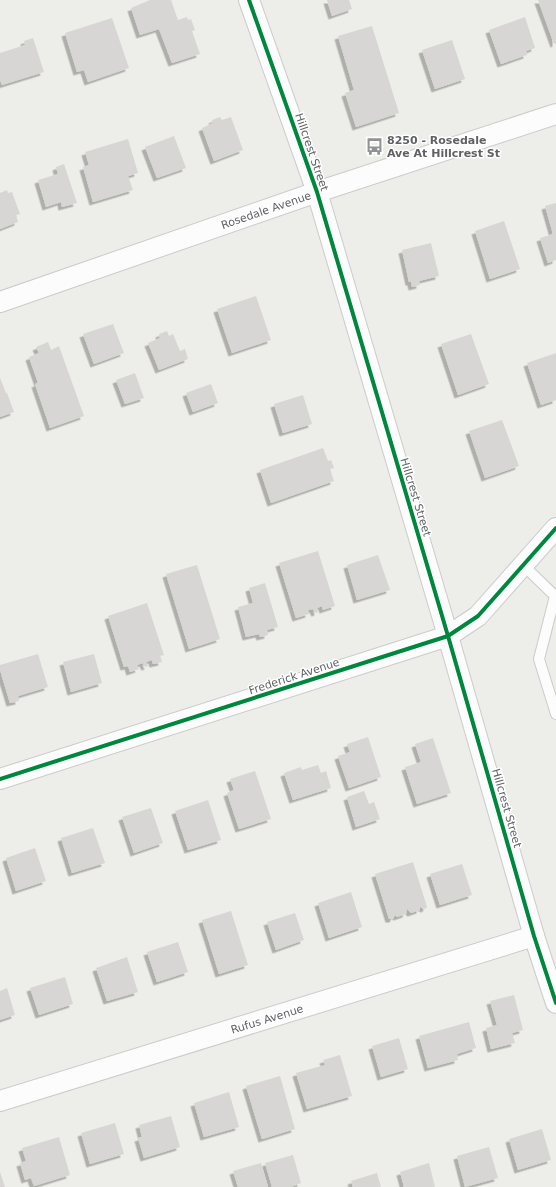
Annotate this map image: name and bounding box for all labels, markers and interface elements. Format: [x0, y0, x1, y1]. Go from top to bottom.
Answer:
street label: Hillcrest Street [292, 112, 331, 193]
place label: 8250 - Rosedale Ave At Hillcrest St [387, 134, 500, 160]
bus stop icon: 8250 - Rosedale Ave At Hillcrest St [364, 136, 384, 156]
street label: Rosedale Avenue [219, 189, 313, 232]
street label: Hillcrest Street [397, 456, 434, 539]
street label: Frederick Avenue [247, 656, 341, 697]
street label: Hillcrest Street [489, 767, 524, 850]
street label: Rufus Avenue [229, 1002, 305, 1037]

